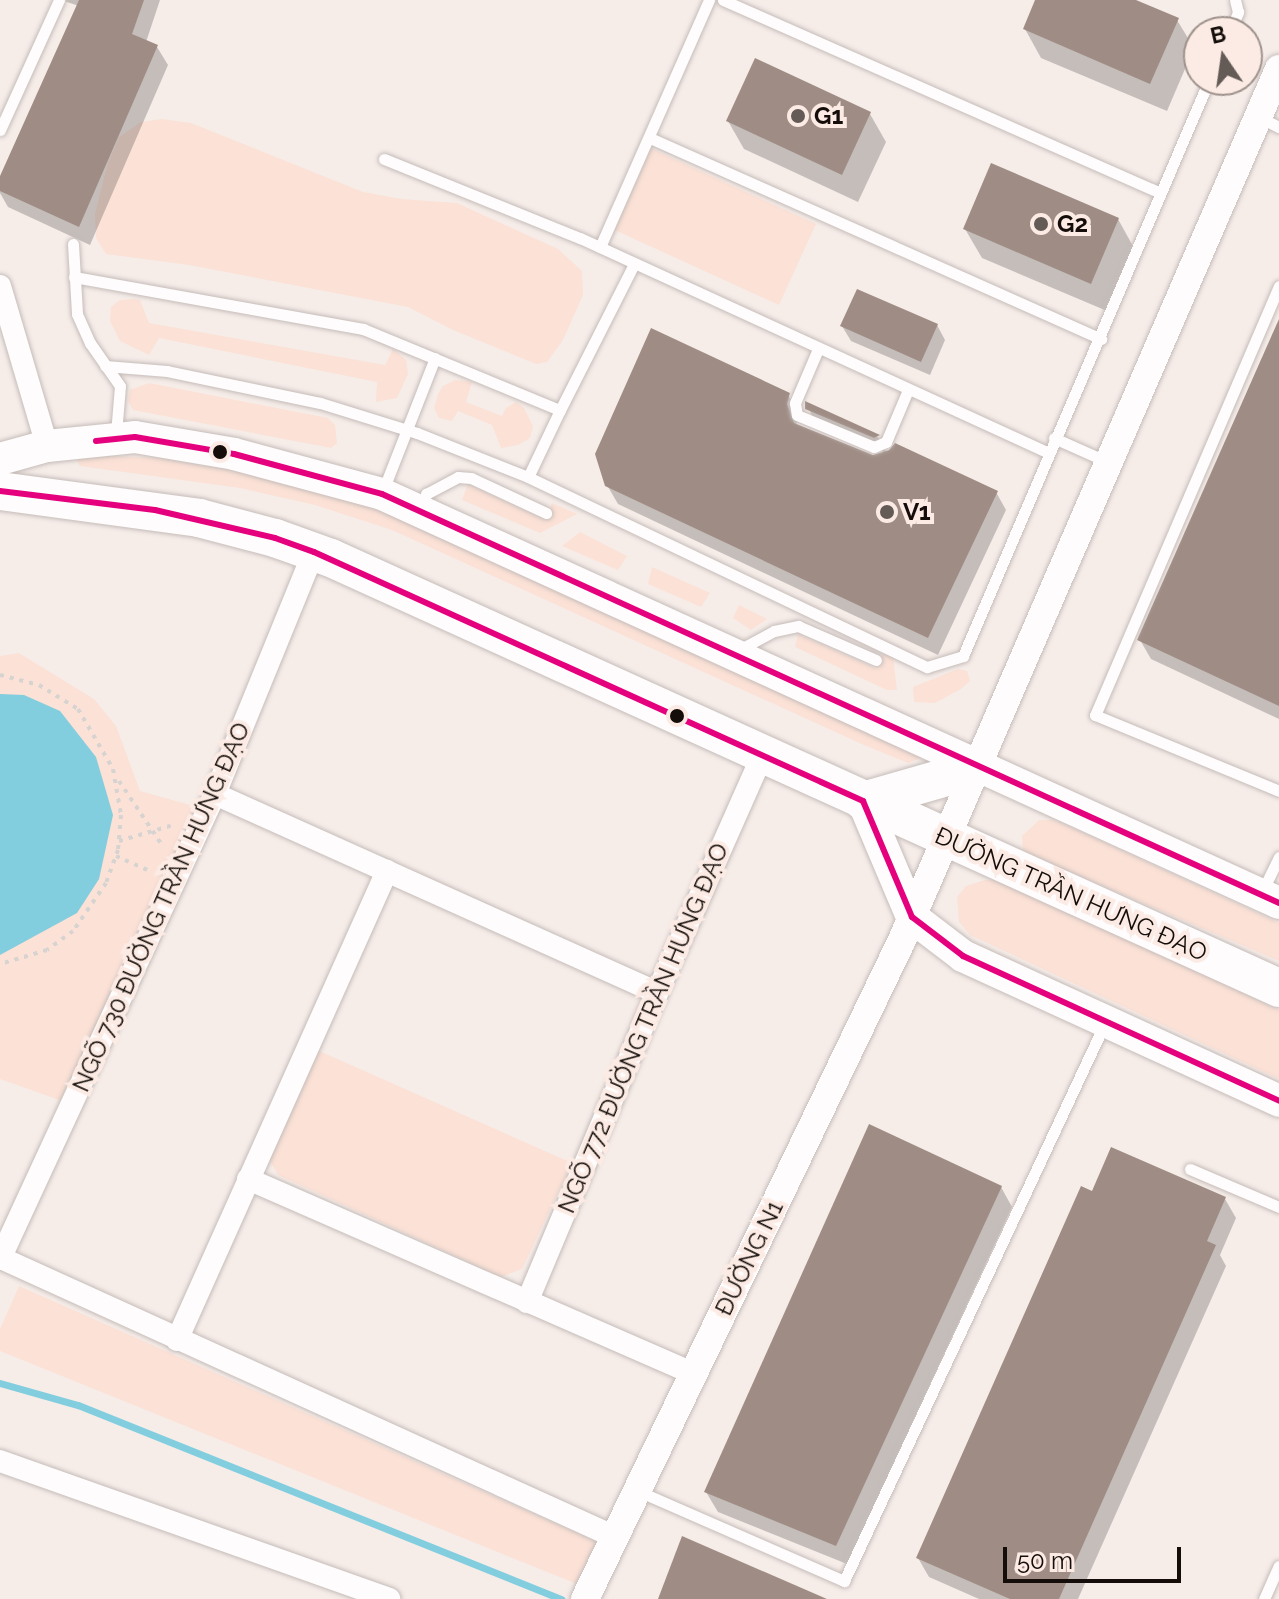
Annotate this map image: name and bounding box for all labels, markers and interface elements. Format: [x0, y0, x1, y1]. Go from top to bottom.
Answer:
north arrow [1183, 16, 1263, 96]
text: B [1208, 20, 1228, 49]
place label: G1 [814, 102, 843, 130]
marker: G1 [789, 107, 807, 125]
place label: G2 [1057, 210, 1088, 238]
marker: G2 [1032, 215, 1050, 233]
unlabelled marker [212, 444, 228, 460]
place label: V1 [903, 498, 931, 526]
marker: V1 [878, 503, 896, 521]
unlabelled marker [669, 708, 685, 724]
street label: NGÕ 730 ĐƯỜNG TRẦN HƯNG ĐẠO [66, 718, 256, 1096]
street label: ĐƯỜNG TRẦN HƯNG ĐẠO [930, 821, 1212, 967]
street label: NGÕ 772 ĐƯỜNG TRẦN HƯNG ĐẠO [552, 838, 734, 1218]
street label: ĐƯỜNG N1 [709, 1196, 789, 1320]
scale bar [1007, 1531, 1185, 1581]
text: 50 m [1017, 1546, 1073, 1575]

